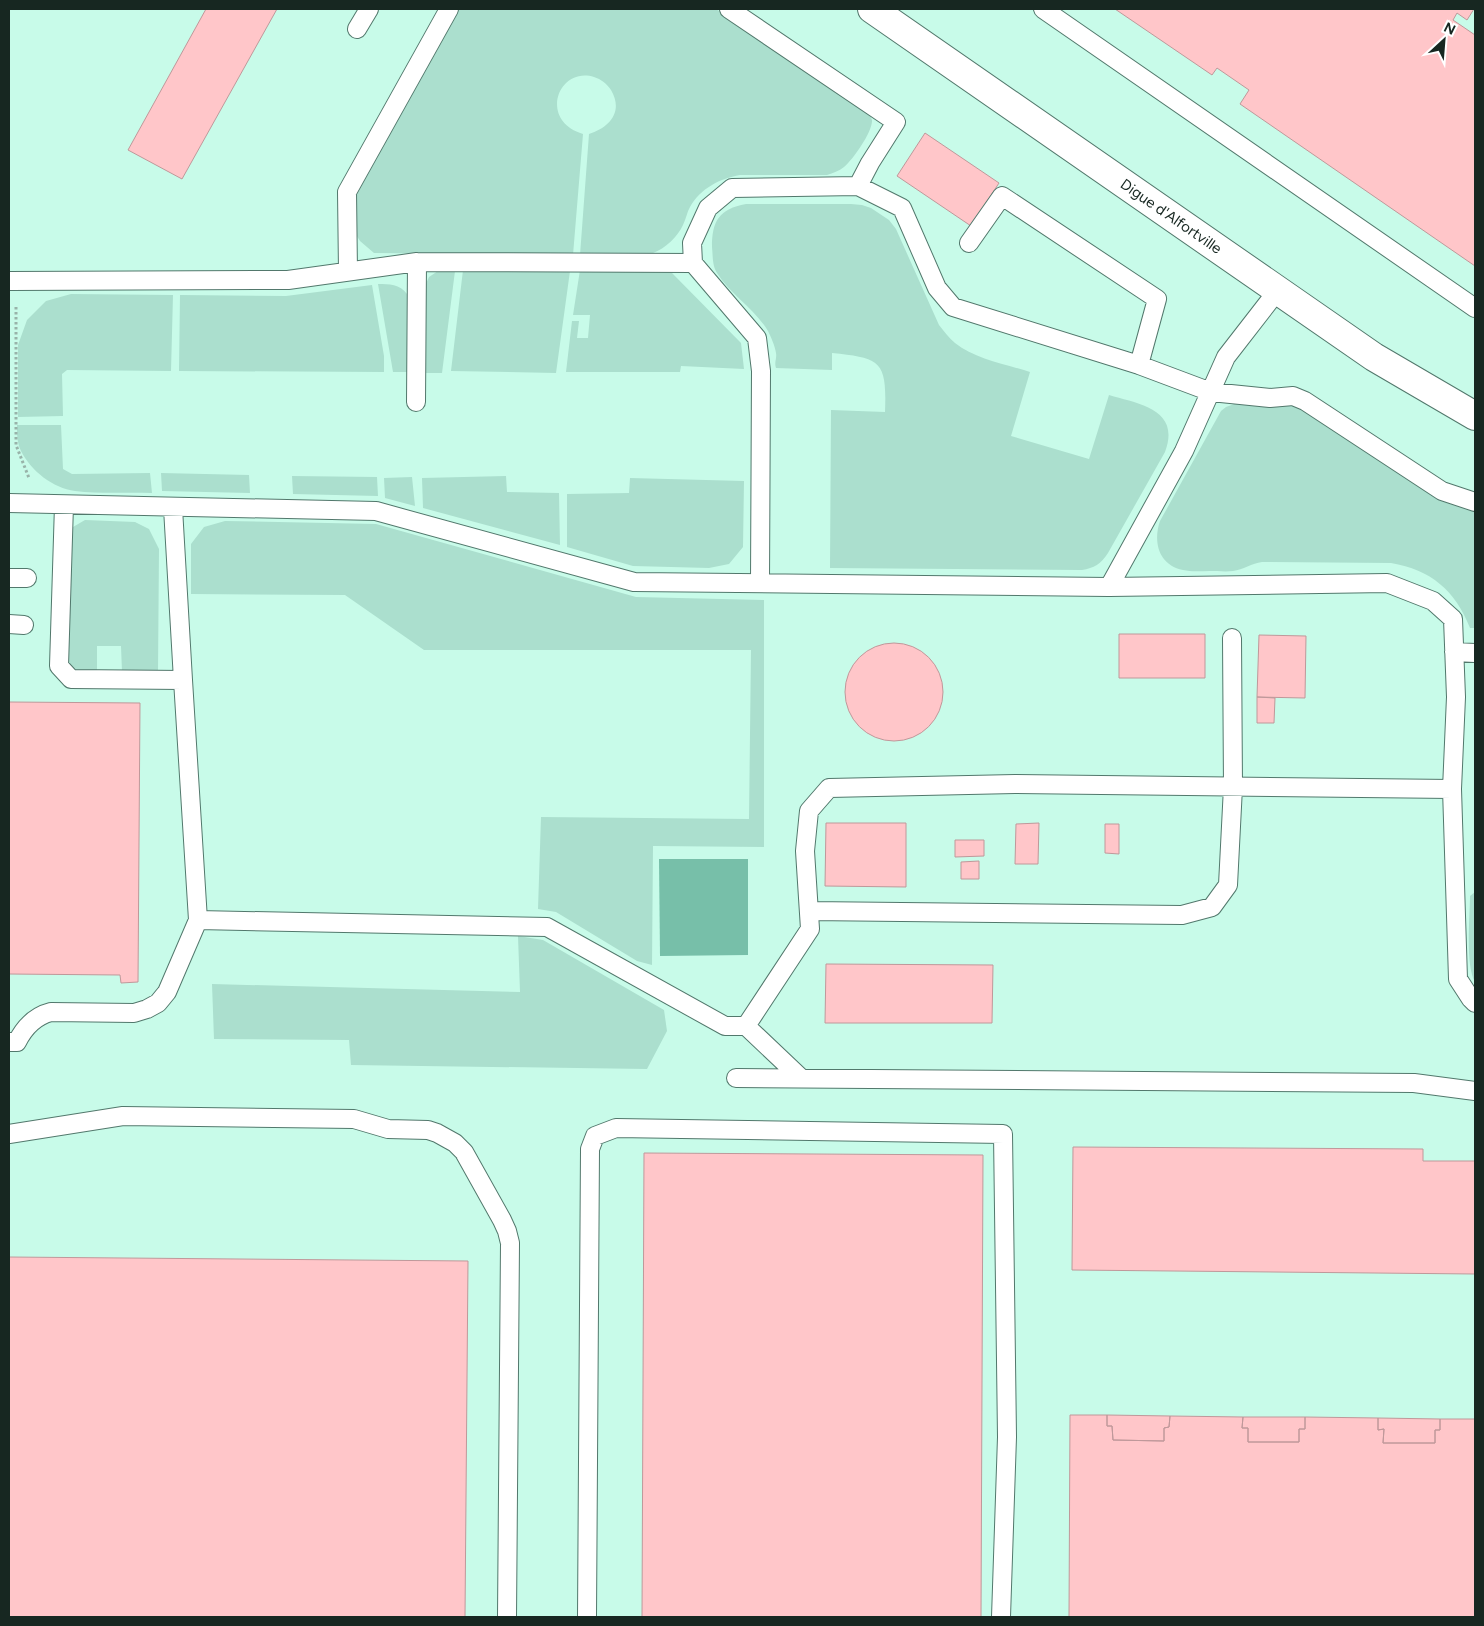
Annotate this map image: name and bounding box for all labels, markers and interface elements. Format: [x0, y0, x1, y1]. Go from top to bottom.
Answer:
north arrow [1419, 15, 1469, 65]
text: N [1441, 19, 1458, 39]
street label: Digue d'Alfortville [1117, 175, 1225, 258]

